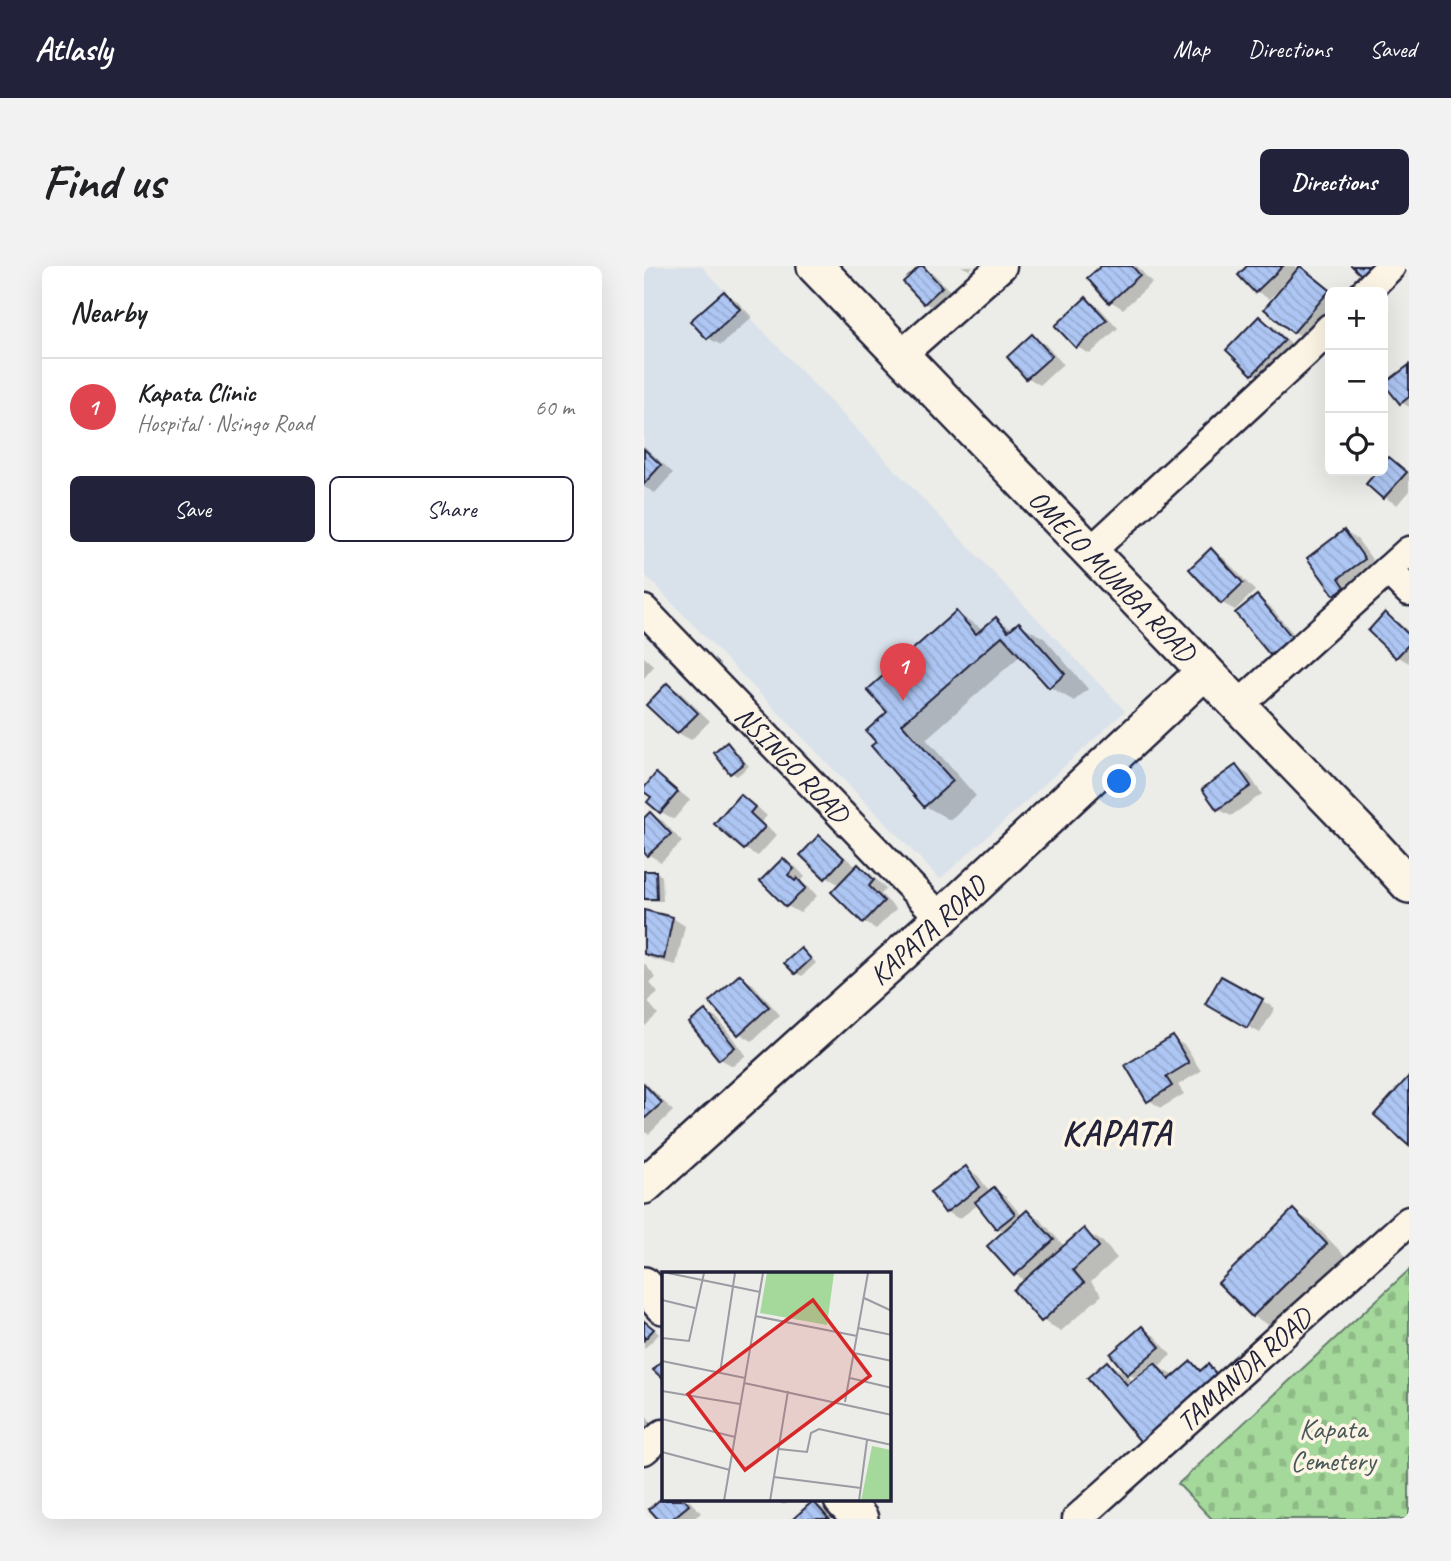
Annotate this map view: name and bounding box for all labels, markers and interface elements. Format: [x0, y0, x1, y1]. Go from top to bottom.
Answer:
text: Atlasly [35, 28, 112, 70]
text: Map [1173, 34, 1210, 64]
text: Directions [1248, 34, 1331, 64]
text: Saved [1369, 34, 1416, 64]
button: Directions [1260, 149, 1409, 215]
text: Find us [42, 151, 164, 213]
map controls [1325, 287, 1388, 476]
button: + [1325, 287, 1388, 350]
text: Nearby [70, 293, 146, 331]
button: − [1325, 350, 1388, 413]
text: Kapata Clinic [137, 376, 256, 409]
text: 1 [88, 393, 98, 422]
text: 60 m [535, 393, 574, 422]
text: Hospital · Nsingo Road [137, 409, 313, 438]
button: locate [1325, 413, 1388, 476]
button: Save [70, 476, 315, 542]
button: Share [329, 476, 574, 542]
street label: OMELO MUMBA ROAD [1022, 481, 1206, 671]
pin: 1 [880, 643, 926, 701]
street label: NSINGO ROAD [728, 698, 859, 832]
your location [1102, 764, 1136, 798]
street label: KAPATA ROAD [862, 866, 994, 992]
district label: KAPATA [1062, 1111, 1172, 1156]
inset map [662, 1272, 891, 1502]
street label: TAMANDA ROAD [1169, 1298, 1321, 1439]
park label: Kapata Cemetery [1290, 1411, 1378, 1478]

